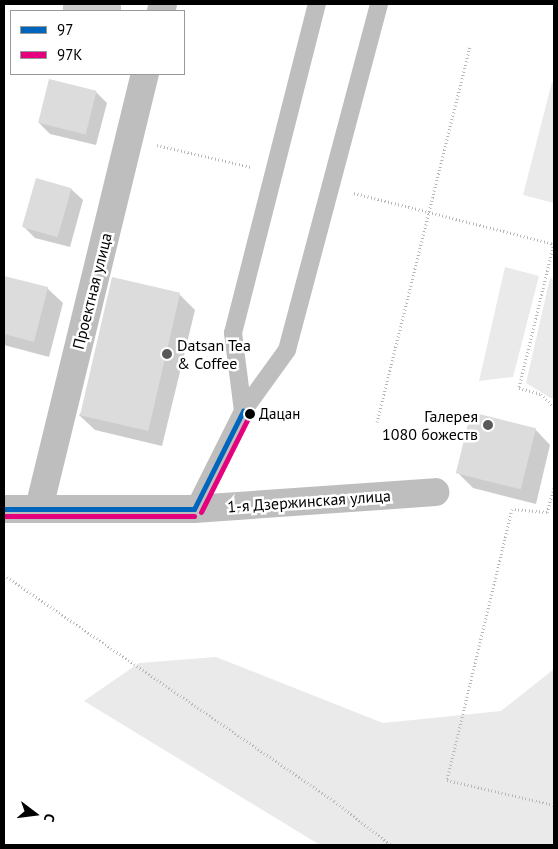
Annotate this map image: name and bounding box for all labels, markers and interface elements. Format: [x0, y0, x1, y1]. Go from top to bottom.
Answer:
legend [10, 10, 185, 75]
text: 97 [57, 20, 73, 39]
text: 97К [57, 45, 83, 64]
street label: Проектная улица [68, 231, 116, 351]
place label: Datsan Tea & Coffee [177, 335, 251, 373]
marker: Datsan Tea & Coffee [161, 348, 173, 360]
place label: Дацан [259, 405, 300, 423]
place label: Галерея 1080 божеств [382, 406, 478, 444]
marker: Дацан [245, 409, 255, 419]
marker: Галерея 1080 божеств [482, 419, 494, 431]
street label: 1-я Дзержинская улица [226, 486, 392, 516]
north arrow [10, 789, 60, 839]
text: С [40, 812, 59, 824]

